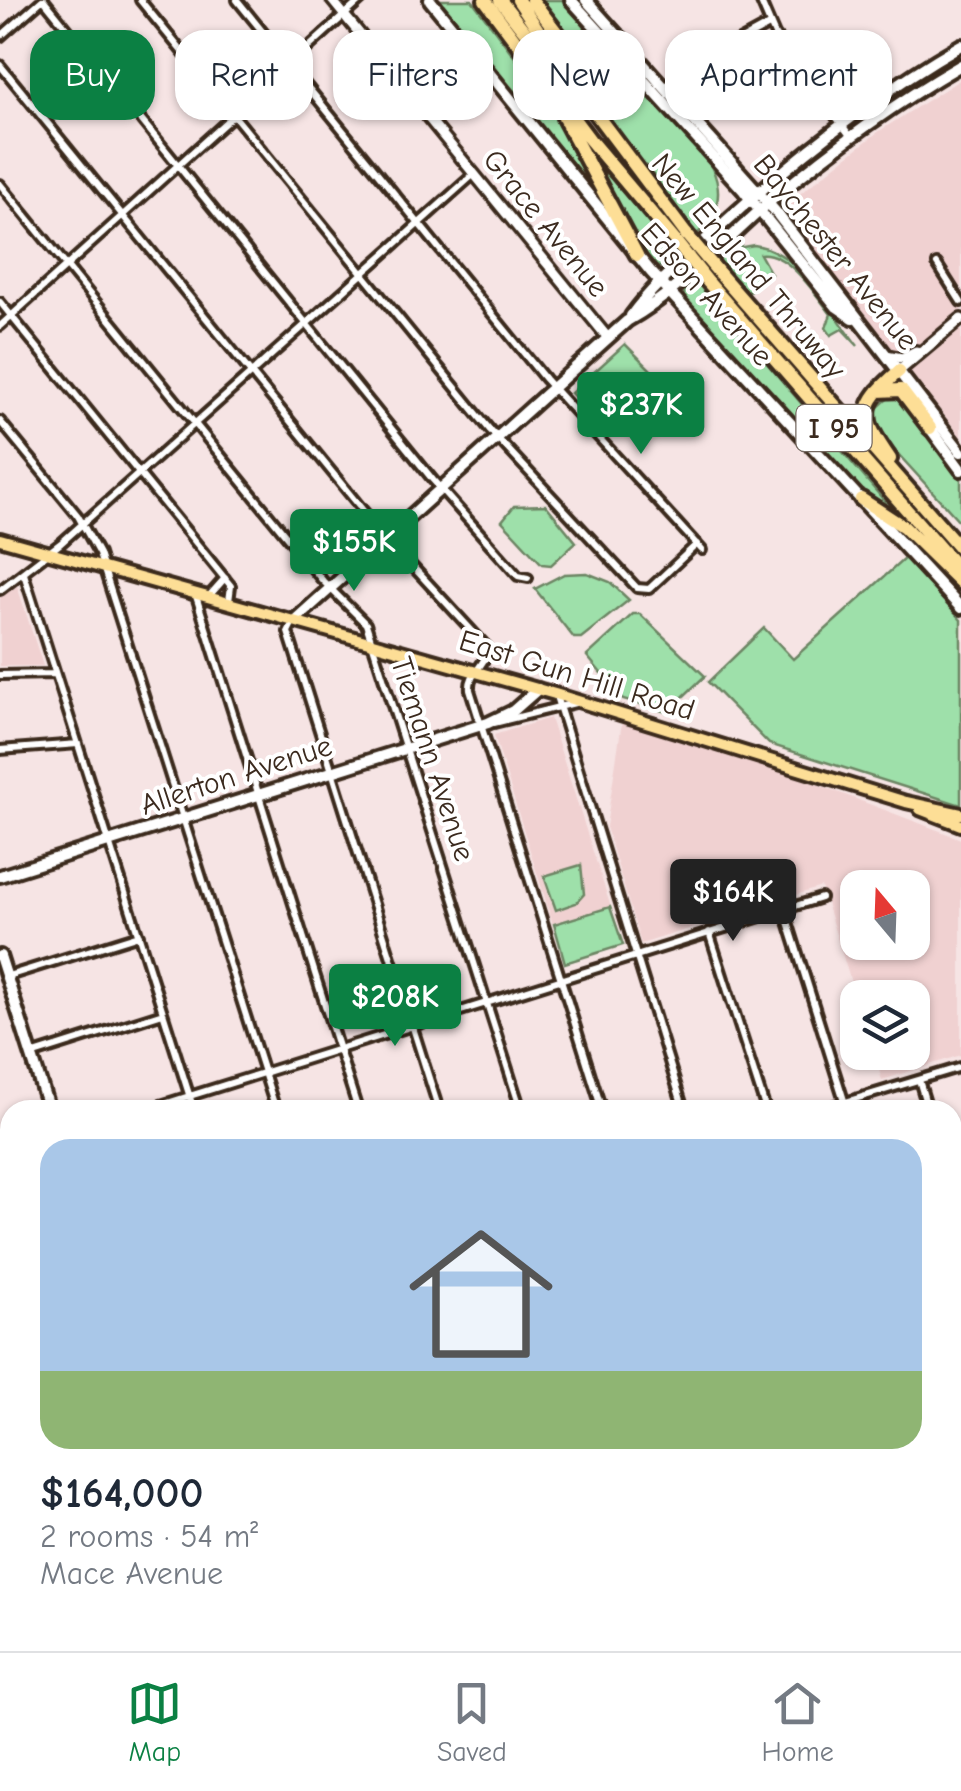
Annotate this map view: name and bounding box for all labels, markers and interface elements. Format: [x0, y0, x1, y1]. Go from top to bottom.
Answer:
chip: Buy [30, 30, 155, 120]
chip: Rent [175, 30, 313, 120]
chip: Filters [333, 30, 493, 120]
chip: New [513, 30, 645, 120]
chip: Apartment [665, 30, 892, 120]
street label: Grace Avenue [476, 143, 616, 304]
street label: New England Thruway [644, 147, 853, 386]
street label: Baychester Avenue [746, 148, 925, 357]
street label: Edson Avenue [633, 216, 780, 373]
pin: $237K [571, 372, 711, 457]
text: $237K [599, 386, 683, 423]
road number: I 95 [796, 405, 872, 451]
pin: $155K [284, 509, 424, 594]
text: $155K [312, 523, 396, 560]
street label: East Gun Hill Road [455, 623, 699, 728]
street label: Tiemann Avenue [383, 653, 482, 866]
street label: Allerton Avenue [136, 728, 336, 823]
pin: $164K [663, 859, 803, 944]
north arrow [840, 870, 930, 960]
map controls [840, 870, 930, 1070]
text: $164K [692, 873, 774, 910]
pin: $208K [325, 964, 465, 1049]
text: $208K [351, 978, 439, 1015]
button: layers [840, 980, 930, 1070]
icon: home [391, 1204, 571, 1384]
text: $164,000 [40, 1469, 204, 1518]
text: 2 rooms · 54 m² [40, 1518, 258, 1555]
text: Mace Avenue [40, 1555, 223, 1592]
tab: Map [127, 1676, 182, 1768]
tab: Saved [437, 1676, 507, 1768]
tab: Home [761, 1676, 834, 1768]

